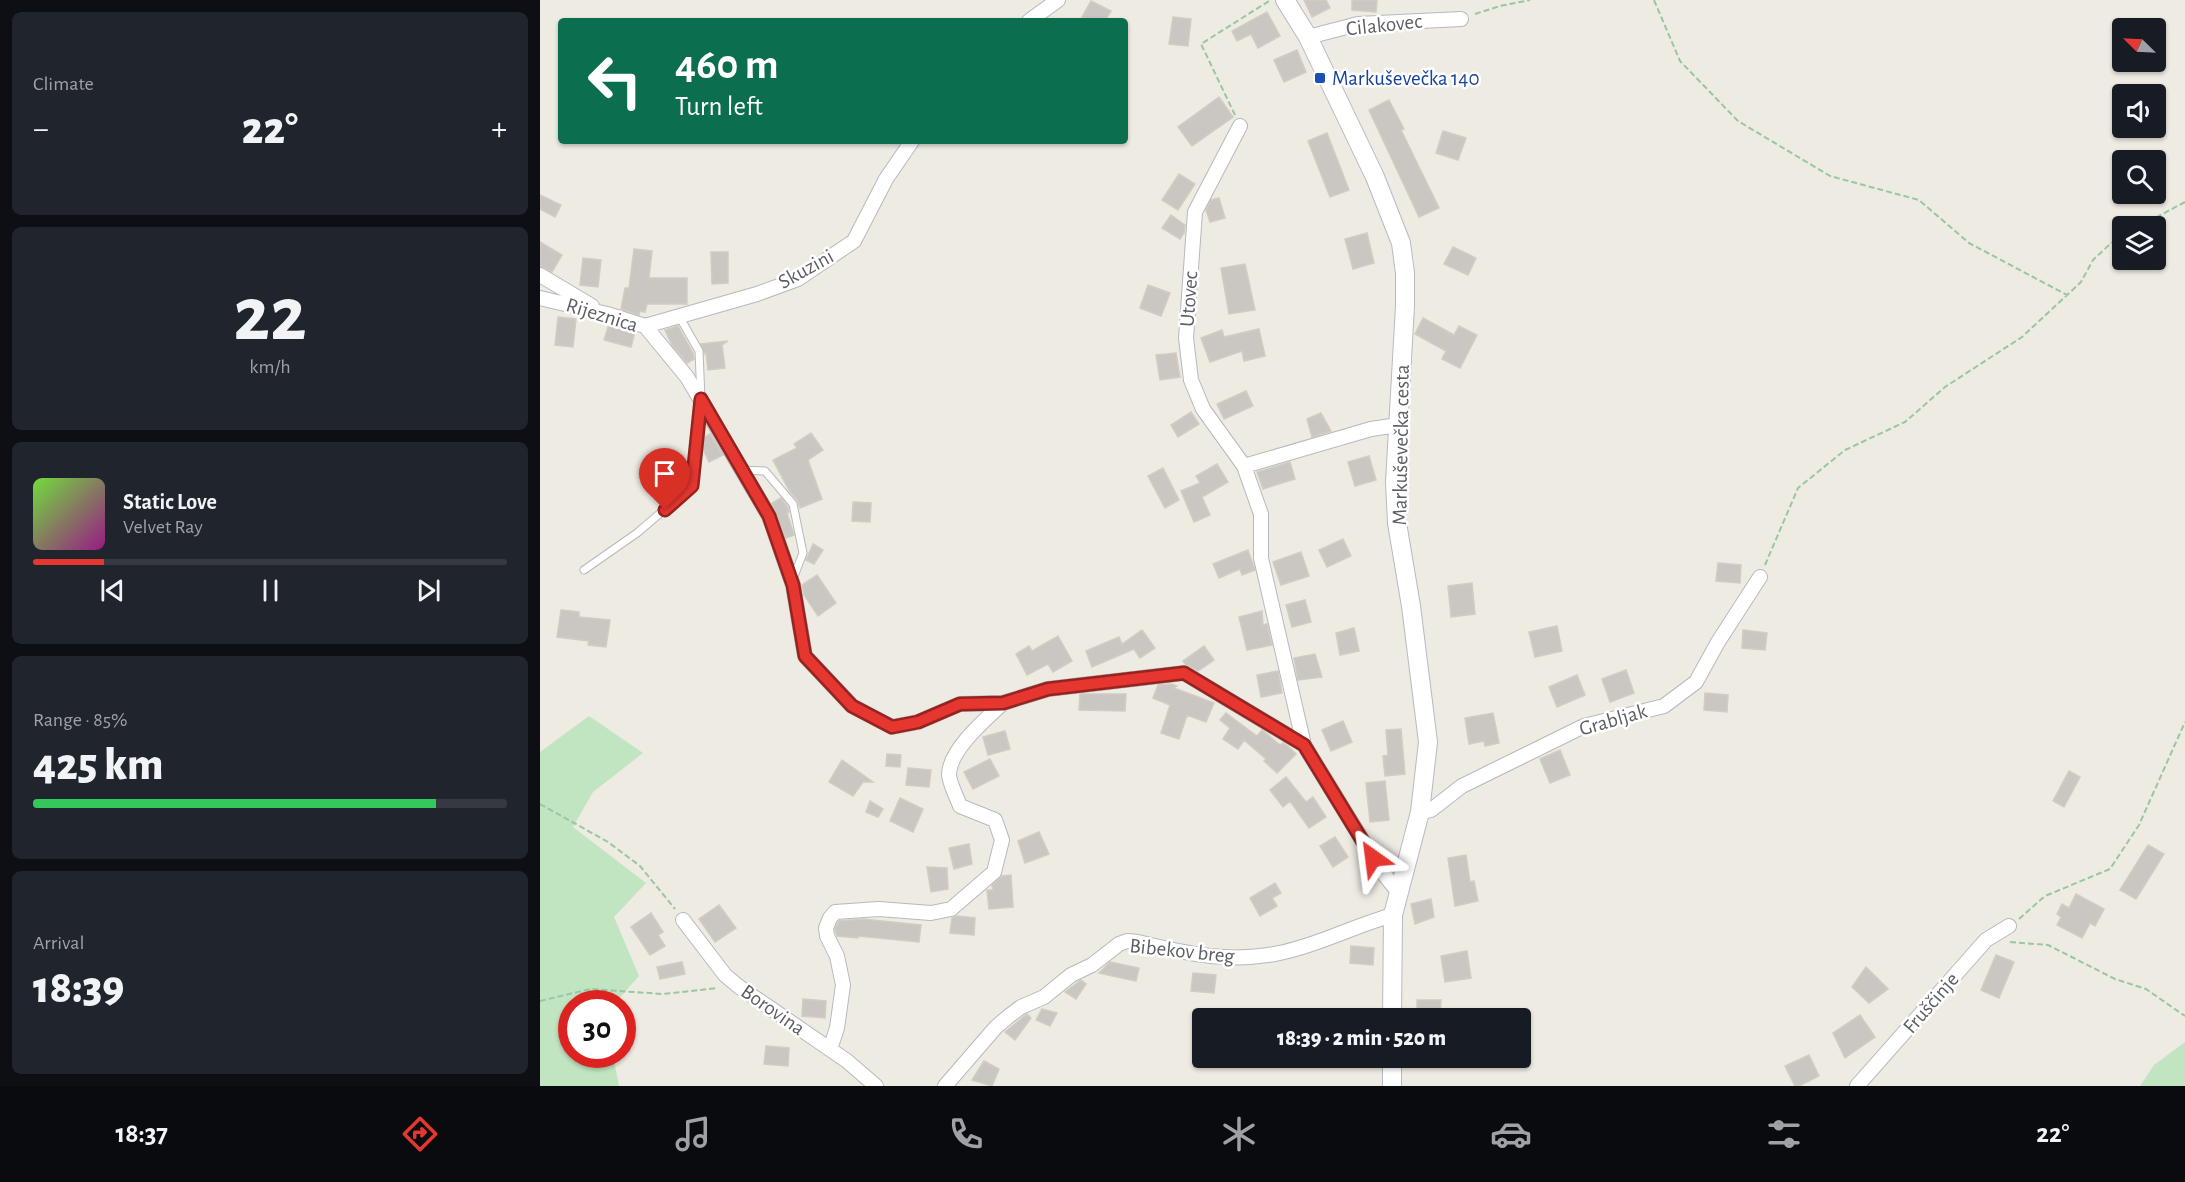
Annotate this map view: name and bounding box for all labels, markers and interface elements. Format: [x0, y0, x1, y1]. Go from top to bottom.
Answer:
street label: Cilakovec [1345, 11, 1423, 39]
north arrow [2112, 18, 2166, 72]
map controls [2112, 18, 2166, 270]
icon: left [576, 42, 654, 120]
text: 460 m [675, 44, 779, 86]
place label: Markuševečka 140 [1332, 68, 1479, 89]
marker: Markuševečka 140 [1313, 71, 1327, 85]
text: Climate [33, 74, 94, 94]
button: sound [2112, 84, 2166, 138]
text: Turn left [675, 93, 763, 120]
text: 22° [242, 107, 298, 152]
text: − [33, 113, 49, 146]
text: + [491, 113, 507, 146]
button: search [2112, 150, 2166, 204]
button: layers [2112, 216, 2166, 270]
street label: Skuzini [775, 245, 837, 293]
street label: Utovec [1177, 270, 1201, 328]
text: 22 [233, 277, 307, 355]
street label: Rijeznica [563, 294, 641, 336]
text: km/h [249, 357, 291, 377]
street label: Markuševečka cesta [1389, 364, 1413, 526]
pin [639, 448, 690, 510]
icon: arrive [648, 457, 681, 490]
text: Static Love [123, 491, 217, 513]
text: Velvet Ray [123, 517, 203, 537]
icon: previous [96, 574, 129, 607]
icon: pause [254, 574, 287, 607]
icon: next [412, 574, 445, 607]
street label: Grabljak [1577, 700, 1650, 740]
text: Range · 85% [33, 710, 128, 730]
text: 425 km [33, 743, 163, 788]
position arrow [1341, 826, 1405, 890]
text: Arrival [33, 933, 84, 953]
street label: Bibekov breg [1128, 935, 1236, 967]
text: 18:39 [33, 966, 124, 1011]
street label: Fruščinje [1899, 969, 1963, 1037]
street label: Borovina [737, 981, 809, 1040]
speed limit sign: 30 [558, 990, 636, 1068]
text: 18:39 · 2 min · 520 m [1277, 1027, 1446, 1049]
icon: directions [399, 1113, 441, 1155]
icon: music [672, 1113, 714, 1155]
icon: phone [945, 1113, 987, 1155]
icon: climate [1218, 1113, 1260, 1155]
icon: car [1490, 1113, 1532, 1155]
icon: filters [1763, 1113, 1805, 1155]
text: 18:37 [115, 1120, 168, 1147]
text: 22° [2036, 1120, 2070, 1147]

